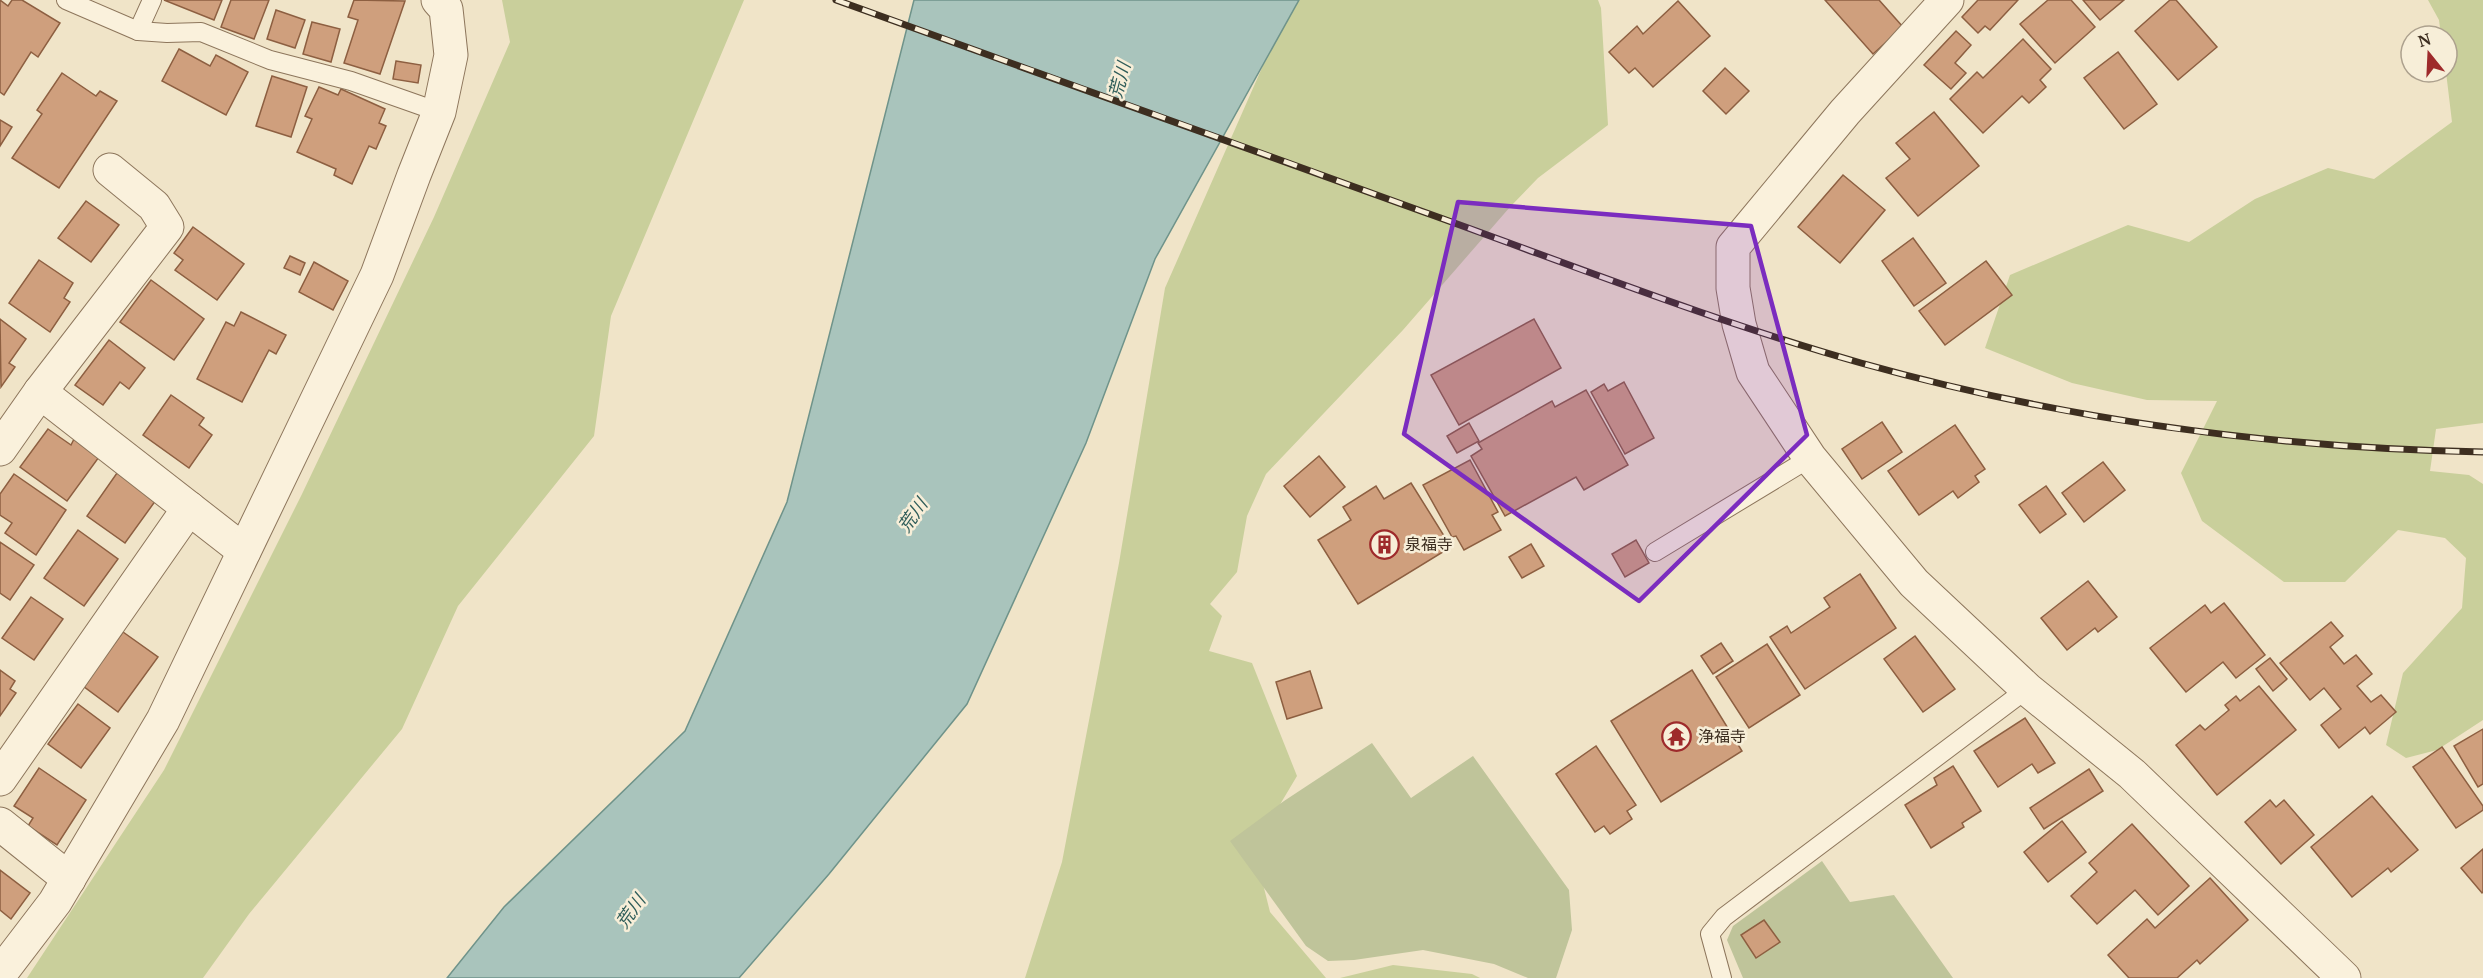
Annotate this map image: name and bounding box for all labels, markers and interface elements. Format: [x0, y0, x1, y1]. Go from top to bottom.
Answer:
north arrow [2399, 24, 2459, 84]
text: N [2415, 27, 2434, 52]
water label: 荒川 [1103, 58, 1136, 100]
water label: 荒川 [892, 492, 933, 537]
building icon: 泉福寺 [1368, 528, 1400, 560]
place label: 泉福寺 [1405, 533, 1453, 555]
temple icon: 浄福寺 [1661, 720, 1693, 752]
place label: 浄福寺 [1698, 725, 1746, 747]
water label: 荒川 [610, 888, 651, 933]

